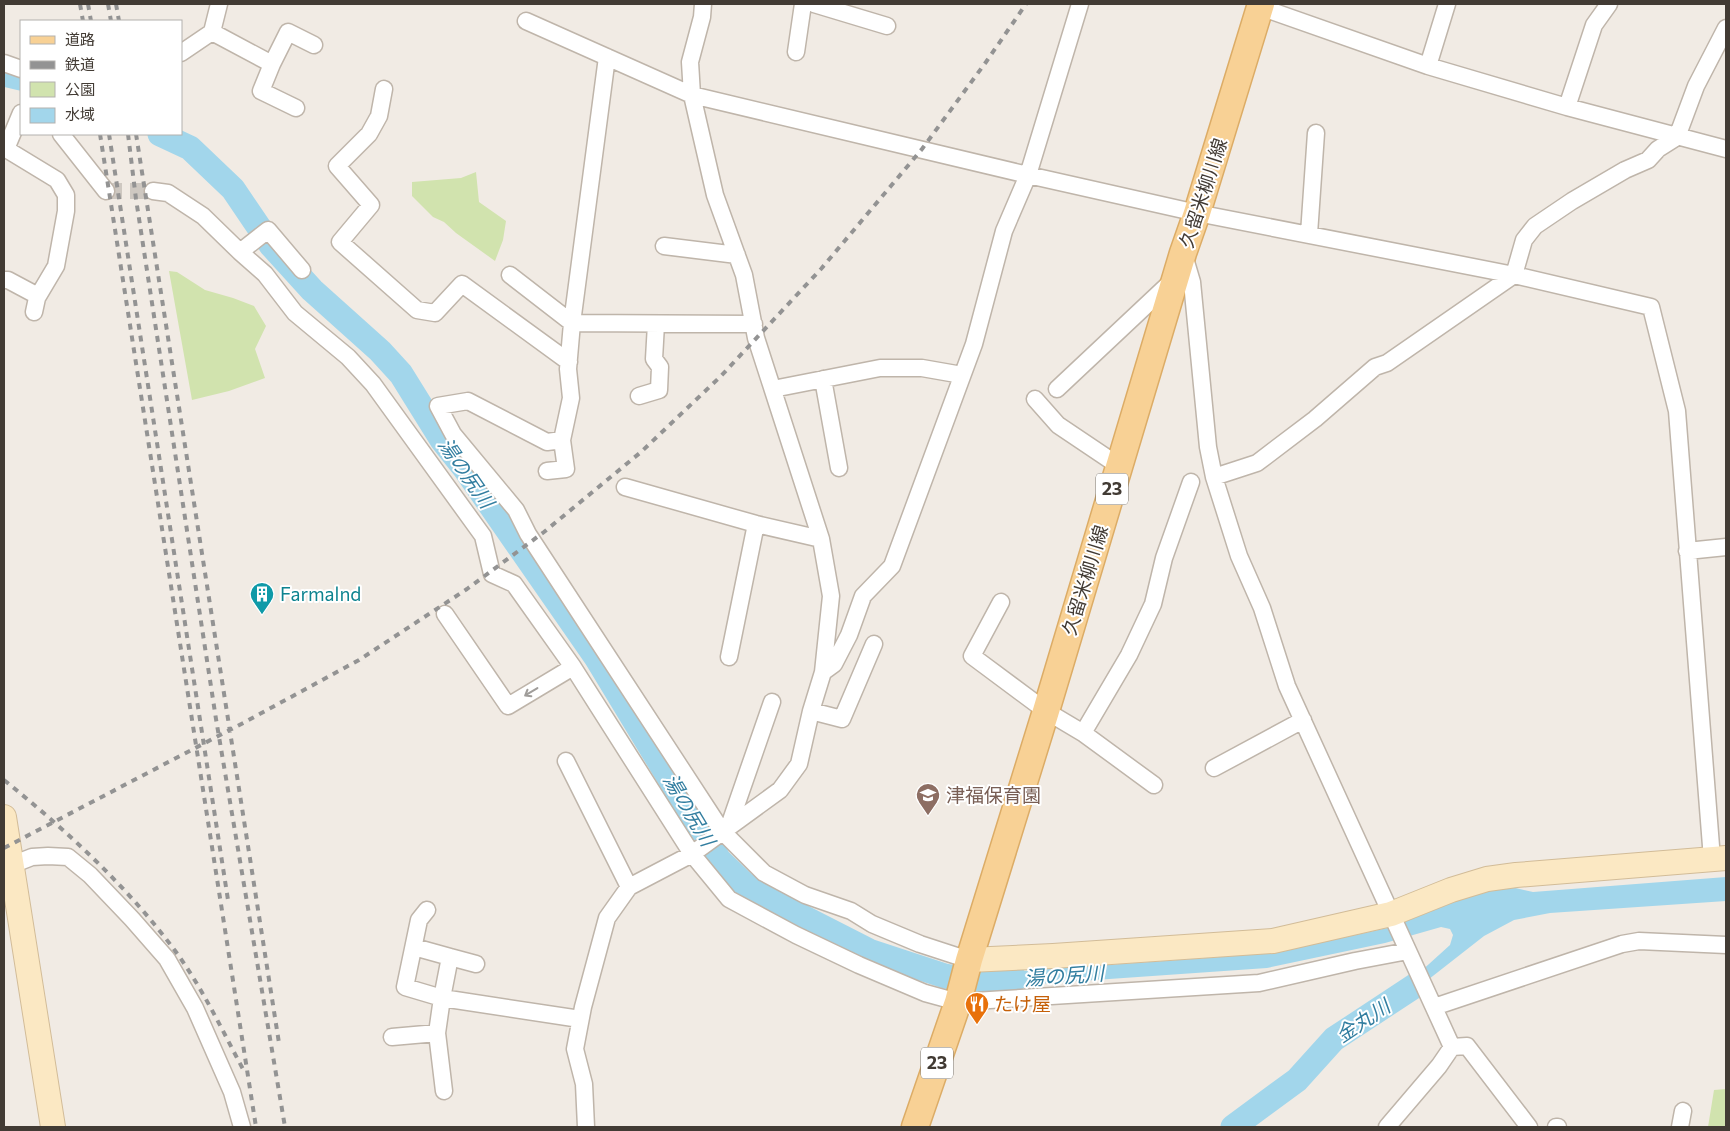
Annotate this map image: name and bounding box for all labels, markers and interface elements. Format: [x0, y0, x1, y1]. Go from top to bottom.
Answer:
legend [20, 20, 182, 135]
text: 道路 [65, 30, 95, 48]
text: 鉄道 [65, 55, 95, 73]
text: 公園 [65, 80, 95, 98]
text: 水域 [65, 105, 95, 123]
street label: 久留米柳川線 [1174, 135, 1231, 251]
water label: 湯の尻川 [434, 433, 501, 514]
road number: 23 [1096, 474, 1128, 504]
street label: 久留米柳川線 [1057, 522, 1112, 638]
building icon: Farmalnd [249, 581, 275, 615]
place label: Farmalnd [280, 582, 361, 605]
one-way arrow [525, 688, 539, 698]
water label: 湯の尻川 [659, 769, 722, 852]
school or university icon: 津福保育園 [915, 782, 941, 816]
place label: 津福保育園 [946, 783, 1041, 806]
water label: 湯の尻川 [1023, 960, 1107, 990]
restaurant icon: たけ屋 [964, 991, 990, 1025]
place label: たけ屋 [994, 992, 1051, 1015]
water label: 金丸川 [1331, 992, 1396, 1047]
road number: 23 [921, 1048, 953, 1078]

